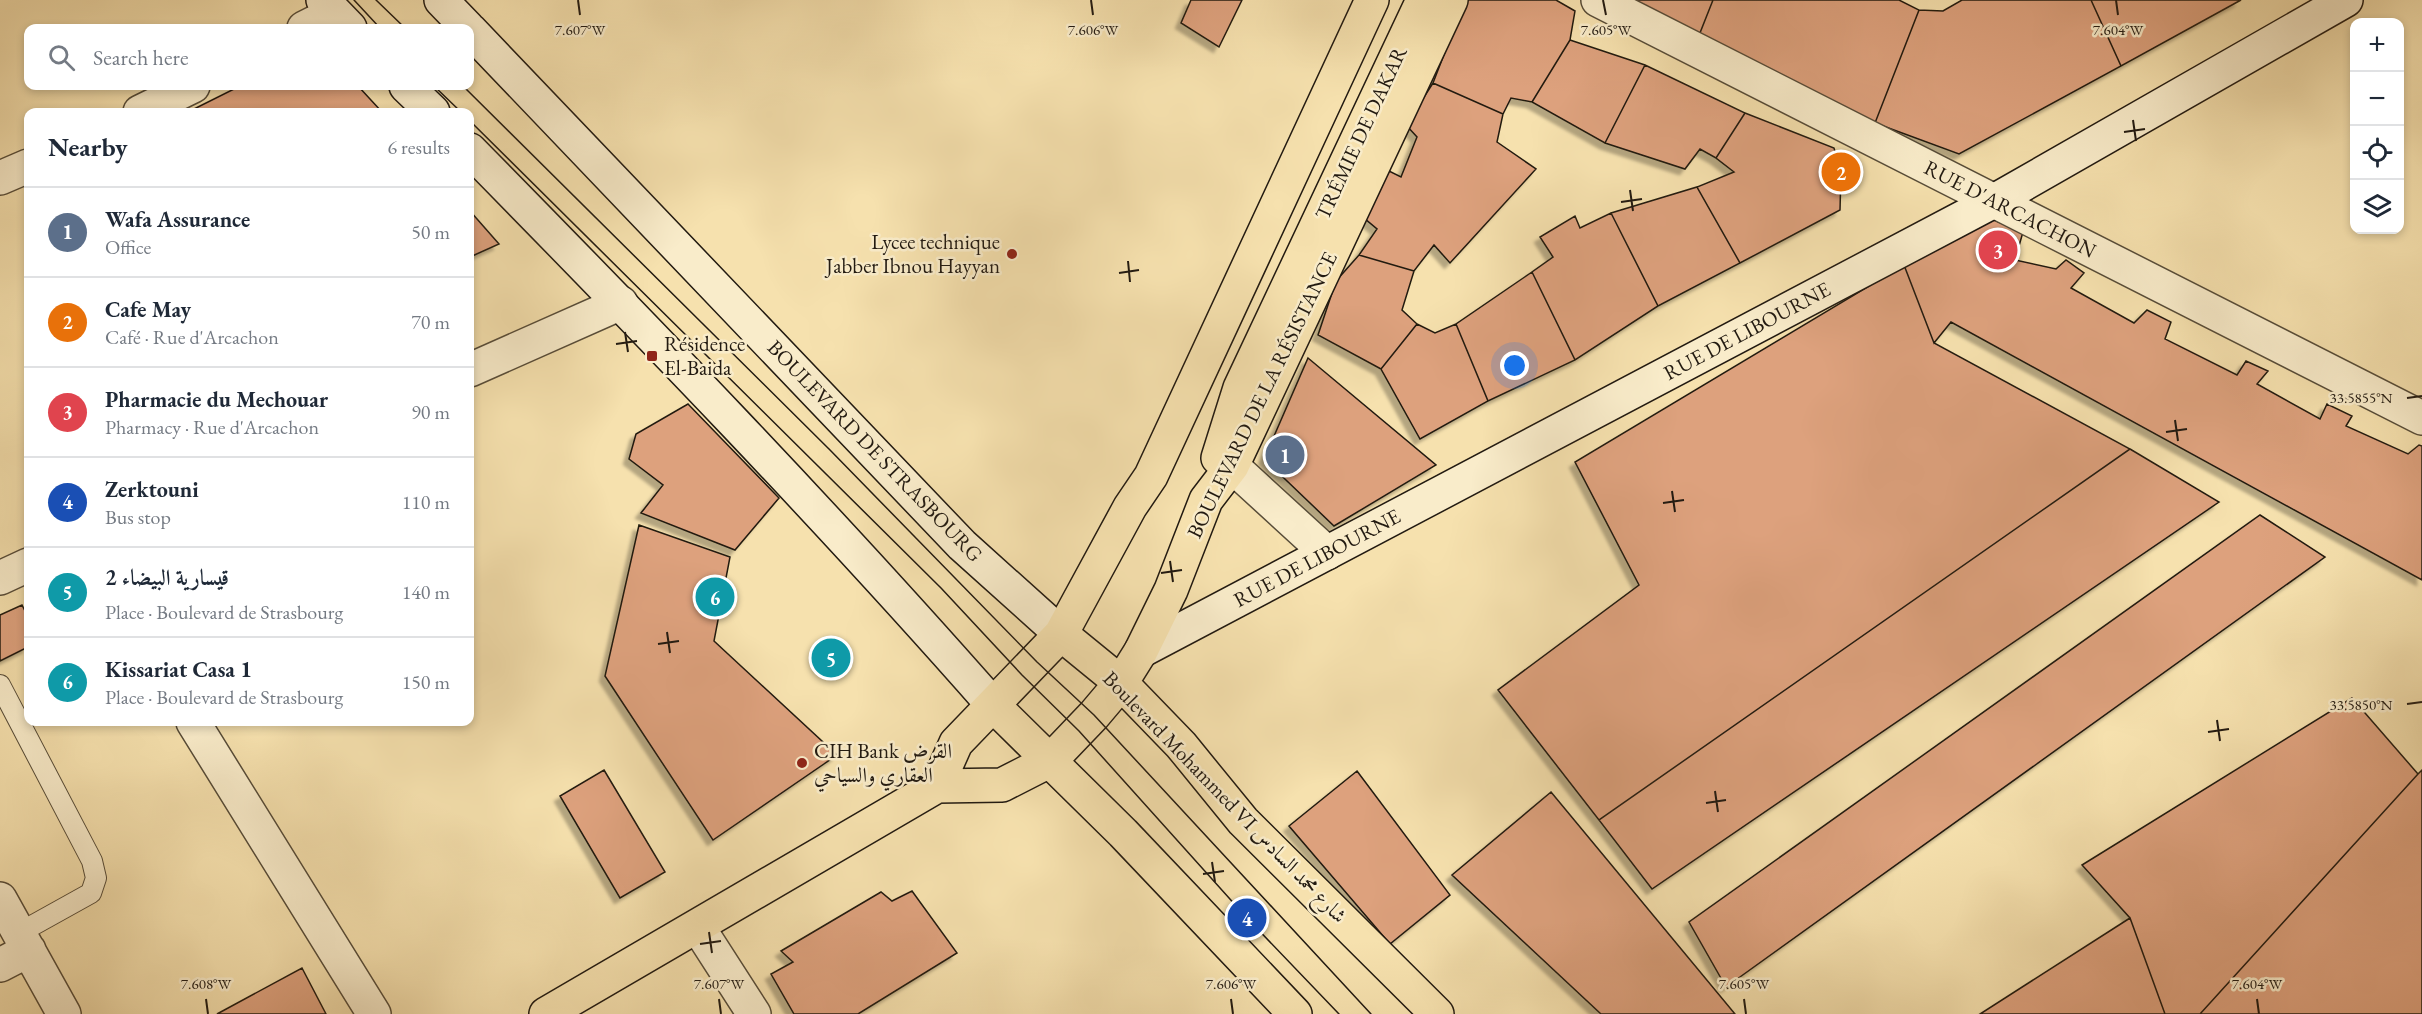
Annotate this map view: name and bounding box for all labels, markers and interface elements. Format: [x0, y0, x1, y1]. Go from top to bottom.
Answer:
map controls [2350, 18, 2404, 234]
button: + [2350, 18, 2404, 72]
text: 7.607°W [555, 20, 605, 39]
text: 7.606°W [1068, 20, 1118, 39]
text: 7.605°W [1581, 20, 1631, 39]
text: 7.604°W [2093, 20, 2143, 39]
search box [24, 24, 474, 90]
icon: search [45, 41, 78, 74]
street label: TRÉMIE DE DAKAR [1308, 41, 1413, 224]
text: Search here [93, 43, 188, 72]
button: − [2350, 72, 2404, 126]
button: locate [2350, 126, 2404, 180]
text: Nearby [48, 130, 128, 164]
text: 6 results [387, 134, 450, 160]
pin: 2 [1822, 150, 1860, 195]
street label: RUE D'ARCACHON [1920, 154, 2101, 264]
button: layers [2350, 180, 2404, 234]
text: Wafa Assurance [105, 205, 250, 234]
text: 1 [62, 219, 73, 245]
text: 50 m [411, 219, 450, 245]
place label: Lycee technique Jabber Ibnou Hayyan [824, 228, 1000, 279]
pin: 3 [1978, 228, 2018, 272]
text: Office [105, 234, 151, 260]
marker: Lycee technique Jabber Ibnou Hayyan [1005, 247, 1019, 261]
street label: BOULEVARD DE LA RÉSISTANCE [1180, 247, 1343, 542]
street label: RUE DE LIBOURNE [1659, 275, 1835, 386]
text: Cafe May [105, 295, 191, 324]
text: 2 [62, 309, 73, 335]
text: 70 m [411, 309, 450, 335]
text: Café · Rue d'Arcachon [105, 324, 279, 350]
place label: Résidence El-Baida [664, 330, 745, 381]
street label: BOULEVARD DE STRASBOURG [762, 334, 989, 568]
marker: Résidence El-Baida [645, 349, 659, 363]
your location [1500, 351, 1529, 380]
text: Pharmacie du Mechouar [105, 385, 328, 414]
text: 33.5855°N [2330, 388, 2393, 407]
text: 3 [62, 399, 73, 425]
text: 90 m [411, 399, 450, 425]
text: Pharmacy · Rue d'Arcachon [105, 414, 319, 440]
pin: 1 [1266, 432, 1304, 478]
text: Zerktouni [105, 475, 199, 504]
text: 4 [62, 489, 73, 515]
text: 110 m [402, 489, 450, 515]
street label: RUE DE LIBOURNE [1229, 502, 1405, 613]
text: Bus stop [105, 504, 171, 530]
text: قيسارية البيضاء 2 [105, 563, 229, 592]
pin: 6 [696, 574, 734, 620]
text: 5 [62, 579, 73, 605]
text: 140 m [402, 579, 450, 605]
text: Place · Boulevard de Strasbourg [105, 599, 343, 625]
pin: 5 [812, 636, 850, 680]
text: Kissariat Casa 1 [105, 655, 252, 684]
street label: Boulevard Mohammed VI شارع محمد السادس [1094, 665, 1353, 932]
text: 6 [62, 669, 73, 695]
text: 150 m [402, 669, 450, 695]
text: Place · Boulevard de Strasbourg [105, 684, 343, 710]
text: 33.5850°N [2330, 695, 2393, 714]
place label: CIH Bank القرض العقاري والسياحي [814, 737, 952, 792]
marker: CIH Bank القرض العقاري والسياحي [795, 756, 809, 770]
pin: 4 [1228, 896, 1266, 940]
text: 7.608°W [181, 974, 231, 993]
text: 7.607°W [694, 974, 744, 993]
text: 7.606°W [1206, 974, 1256, 993]
text: 7.605°W [1719, 974, 1769, 993]
text: 7.604°W [2232, 974, 2282, 993]

